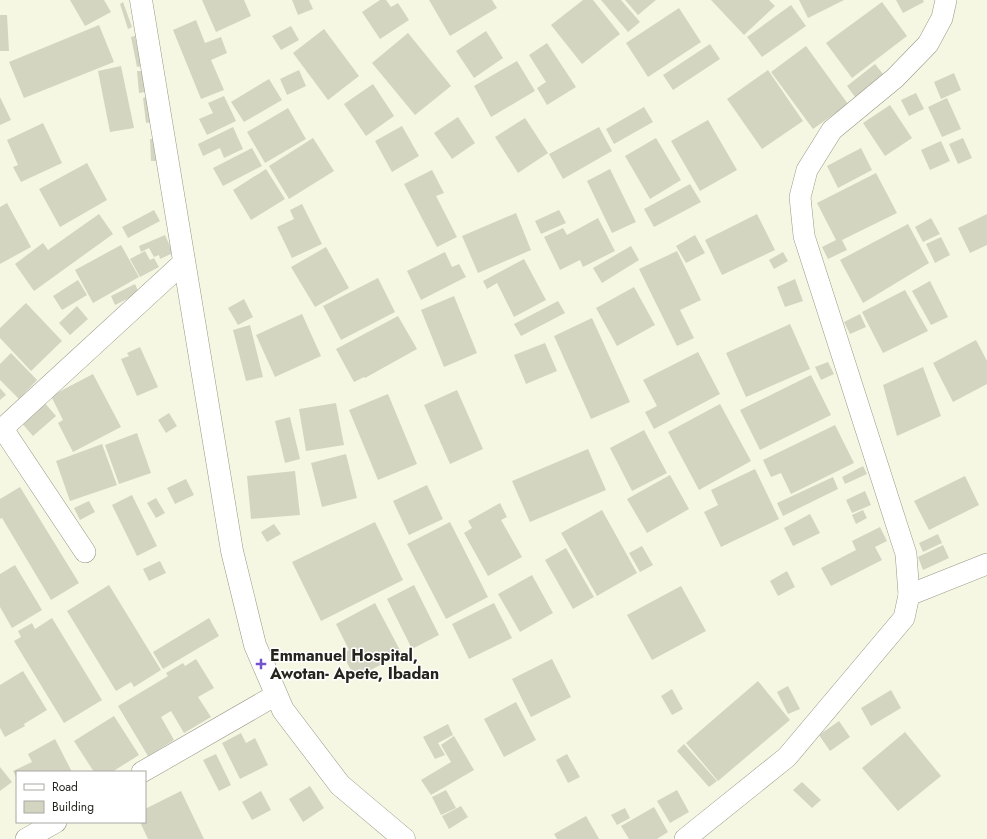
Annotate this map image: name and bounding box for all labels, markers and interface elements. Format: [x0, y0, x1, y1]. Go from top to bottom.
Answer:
place label: Emmanuel Hospital, Awotan- Apete, Ibadan [269, 644, 439, 685]
marker: Emmanuel Hospital, Awotan- Apete, Ibadan [255, 658, 267, 670]
legend [16, 771, 146, 823]
text: Road [52, 778, 78, 796]
text: Building [52, 798, 94, 816]

